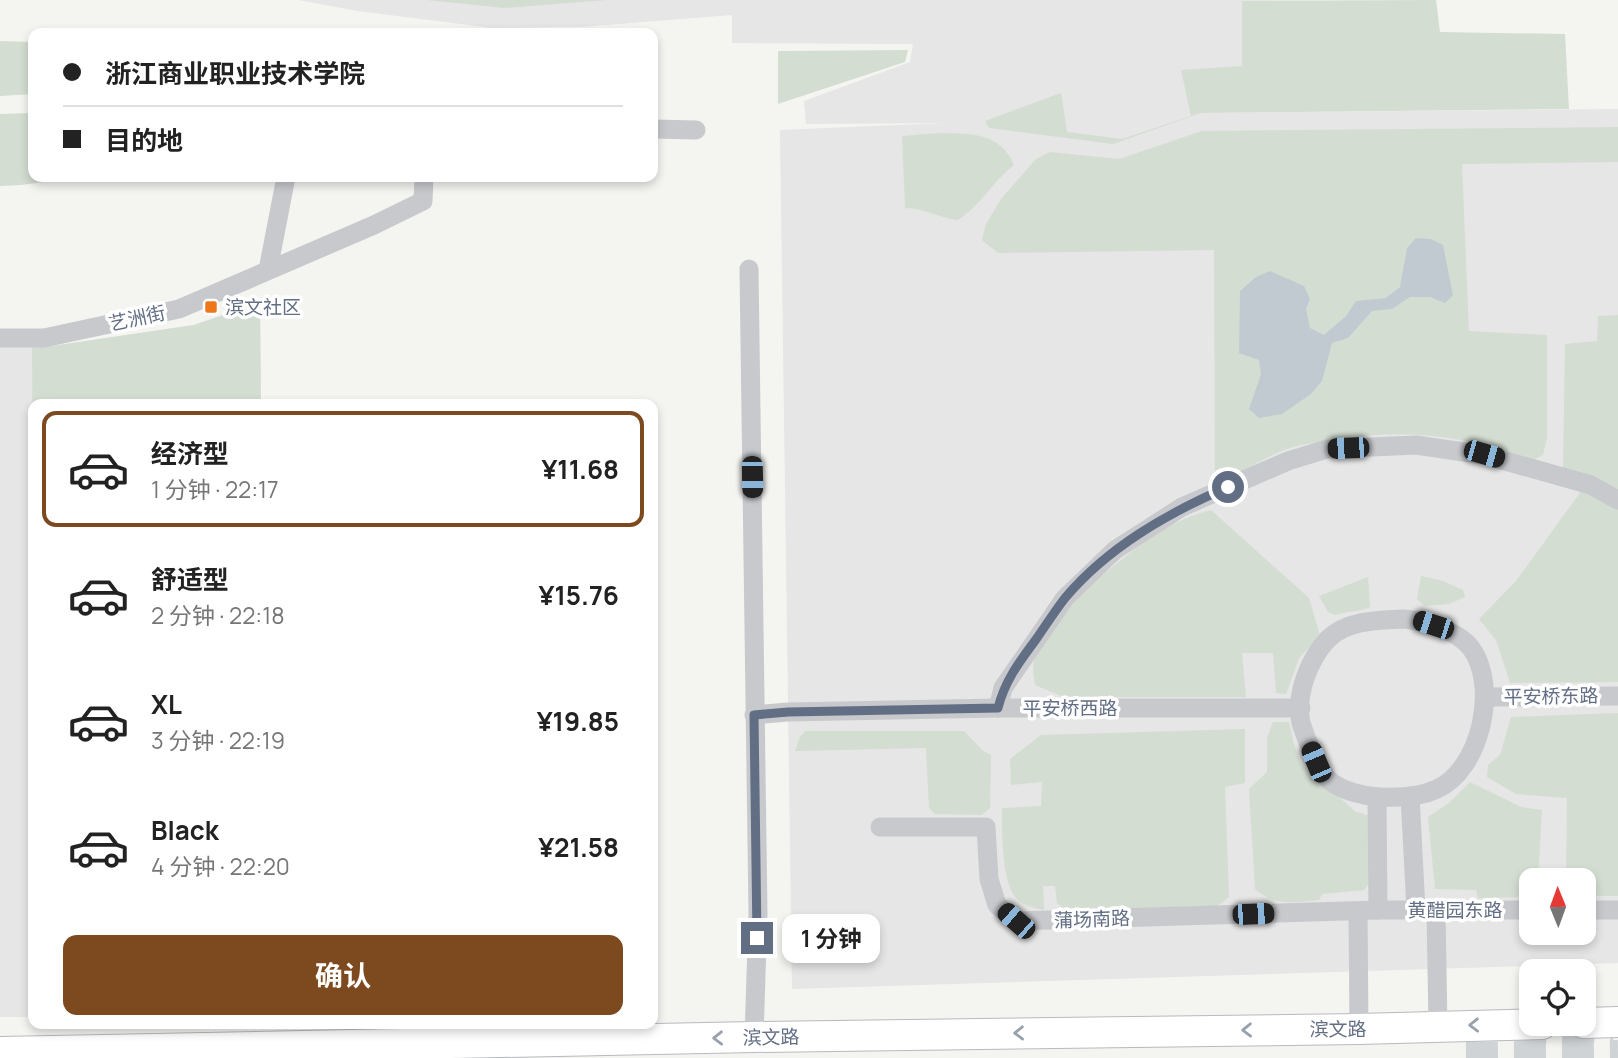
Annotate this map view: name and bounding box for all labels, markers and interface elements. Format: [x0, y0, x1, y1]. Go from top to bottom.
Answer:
text: 浙江商业职业技术学院 [105, 55, 365, 91]
text: 目的地 [105, 122, 183, 158]
place label: 滨文社区 [225, 294, 301, 320]
street label: 艺洲街 [106, 299, 168, 337]
marker: 滨文社区 [203, 299, 219, 315]
text: 经济型 [151, 435, 229, 471]
car [1327, 437, 1370, 459]
icon: car [67, 438, 130, 501]
car [1461, 438, 1508, 470]
text: ¥11.68 [541, 451, 619, 487]
car [742, 456, 763, 498]
route start [1212, 471, 1244, 503]
text: 1 分钟 · 22:17 [151, 473, 279, 505]
text: 舒适型 [151, 561, 229, 597]
icon: car [67, 564, 130, 627]
text: ¥15.76 [539, 577, 619, 613]
text: 2 分钟 · 22:18 [151, 599, 285, 631]
car [1410, 609, 1457, 641]
street label: 平安桥东路 [1503, 682, 1599, 710]
text: XL [151, 686, 182, 722]
icon: car [67, 690, 130, 753]
street label: 平安桥西路 [1022, 695, 1118, 721]
text: ¥19.85 [537, 703, 619, 739]
text: 3 分钟 · 22:19 [151, 724, 285, 756]
car [1299, 739, 1334, 785]
text: Black [151, 812, 219, 848]
icon: car [67, 816, 130, 879]
text: ¥21.58 [538, 829, 619, 865]
text: 4 分钟 · 22:20 [151, 850, 290, 882]
north arrow [1519, 868, 1596, 945]
map controls [1519, 868, 1596, 1036]
street label: 黄醋园东路 [1407, 897, 1503, 923]
car [994, 899, 1039, 943]
car [1232, 903, 1275, 925]
street label: 蒲场南路 [1054, 905, 1130, 933]
callout: 1 分钟 [782, 914, 880, 962]
route end [741, 922, 773, 954]
text: 1 分钟 [801, 922, 861, 954]
button: 确认 [63, 935, 623, 1015]
button: locate [1519, 959, 1596, 1036]
street label: 滨文路 [1309, 1016, 1367, 1042]
one-way arrow [1468, 1018, 1479, 1033]
one-way arrow [1241, 1022, 1252, 1037]
street label: 滨文路 [742, 1024, 800, 1050]
one-way arrow [1013, 1025, 1024, 1041]
one-way arrow [712, 1030, 723, 1046]

